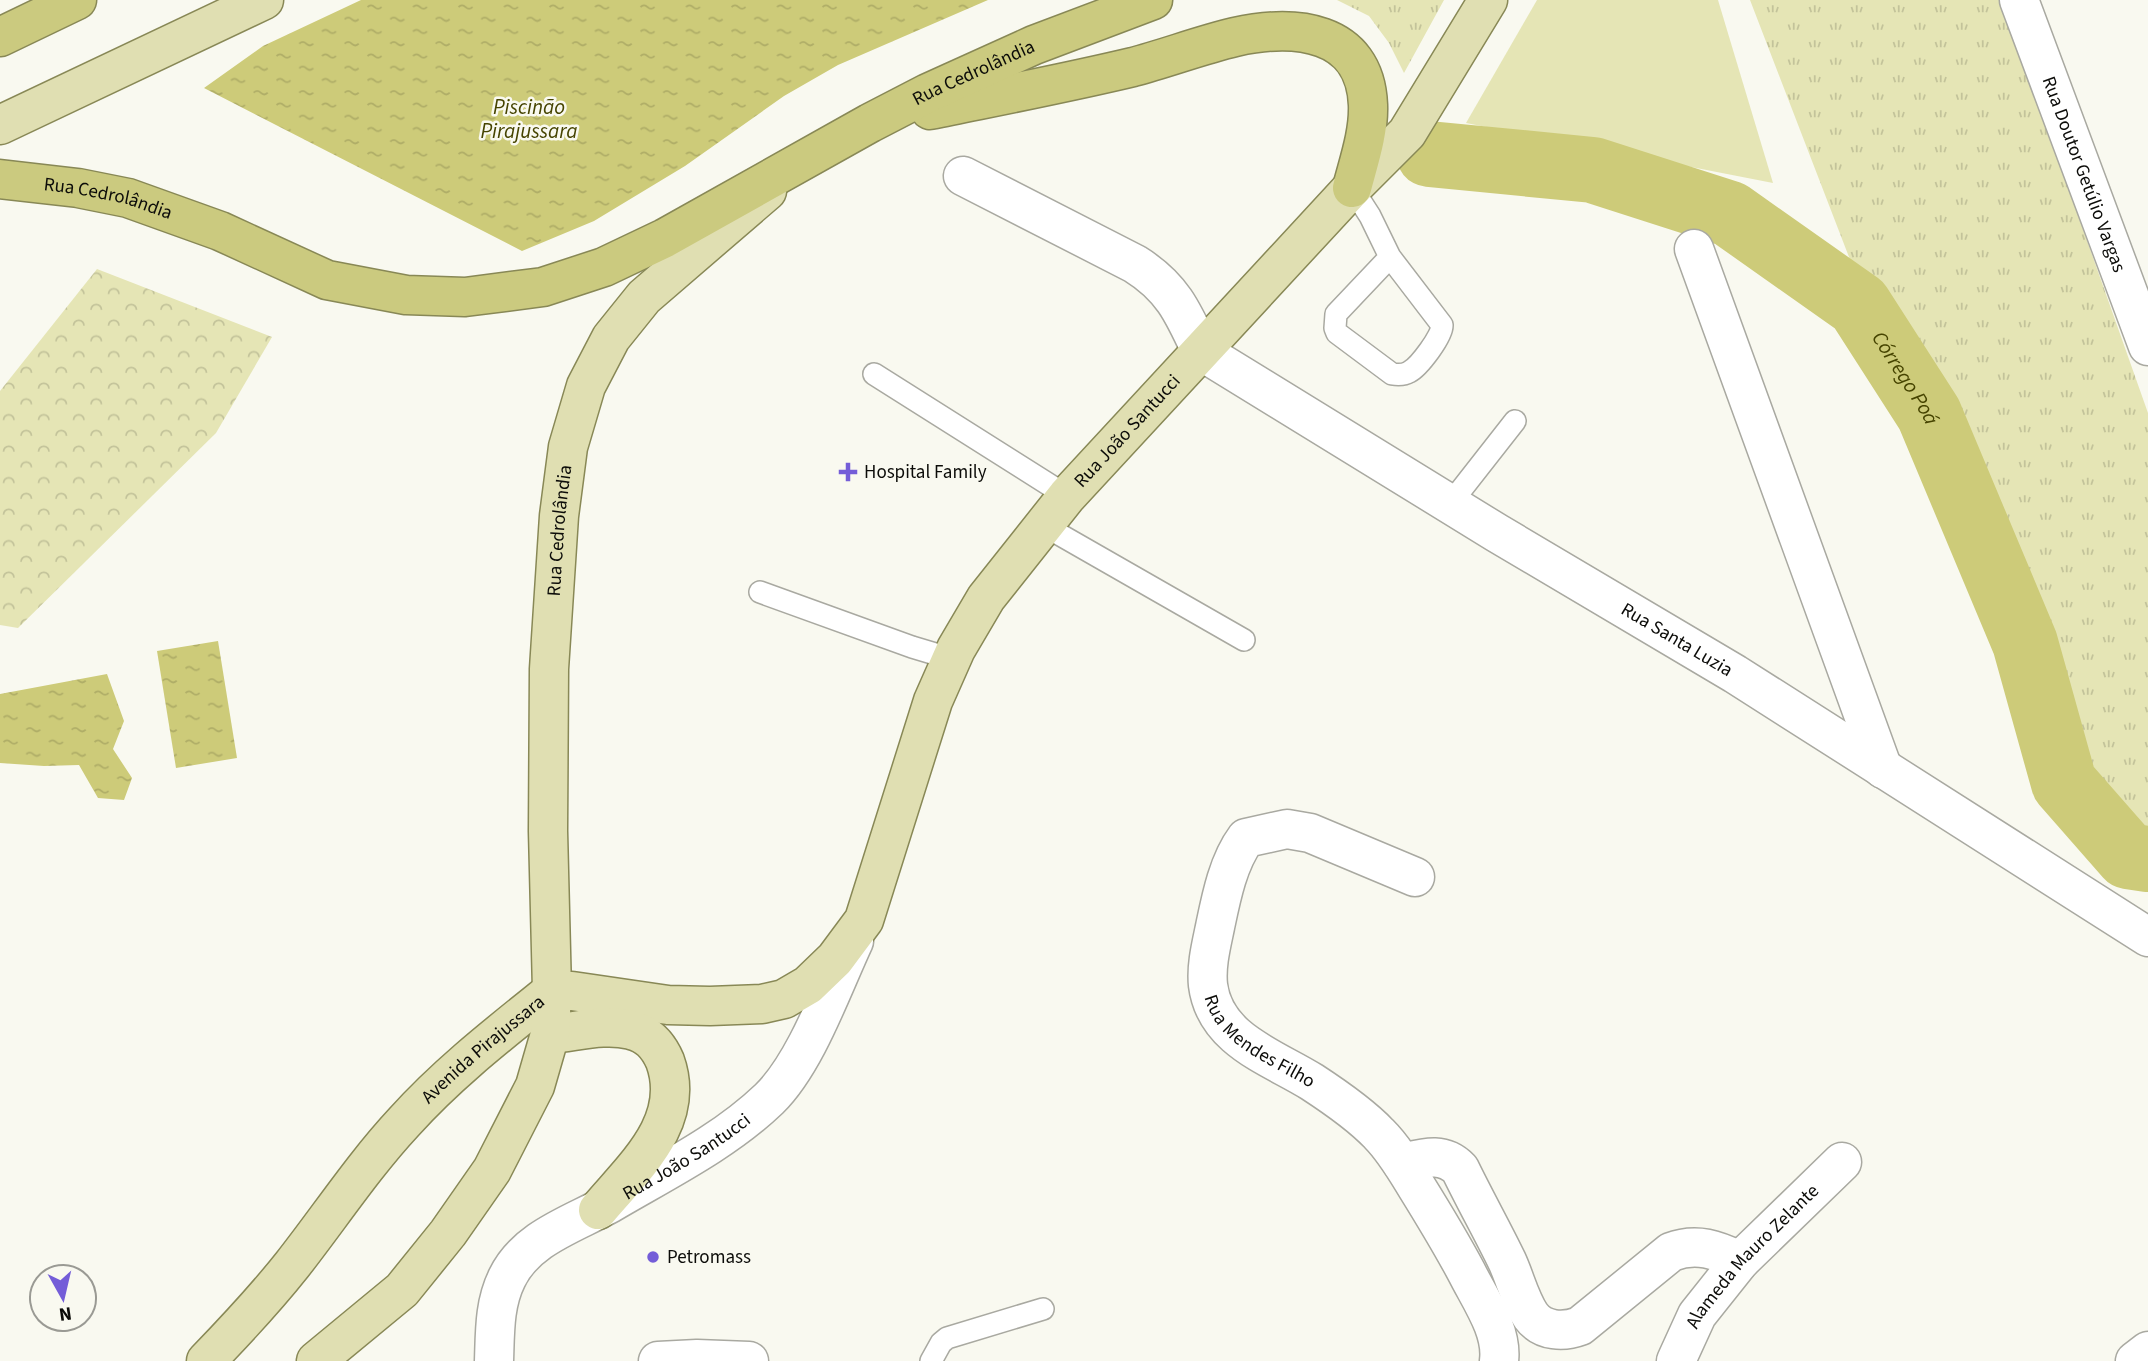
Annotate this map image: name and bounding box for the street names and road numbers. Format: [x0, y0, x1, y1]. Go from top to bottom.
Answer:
street label: Rua Cedrolândia [908, 33, 1039, 112]
street label: Rua Doutor Getúlio Vargas [2035, 72, 2133, 276]
street label: Rua Cedrolândia [42, 171, 176, 226]
street label: Rua João Santucci [1068, 368, 1187, 494]
street label: Rua Cedrolândia [540, 463, 579, 597]
street label: Rua Santa Luzia [1616, 596, 1738, 683]
street label: Avenida Pirajussara [415, 989, 550, 1110]
street label: Rua Mendes Filho [1197, 991, 1320, 1094]
street label: Rua João Santucci [618, 1107, 756, 1207]
street label: Alameda Mauro Zelante [1679, 1178, 1825, 1333]

